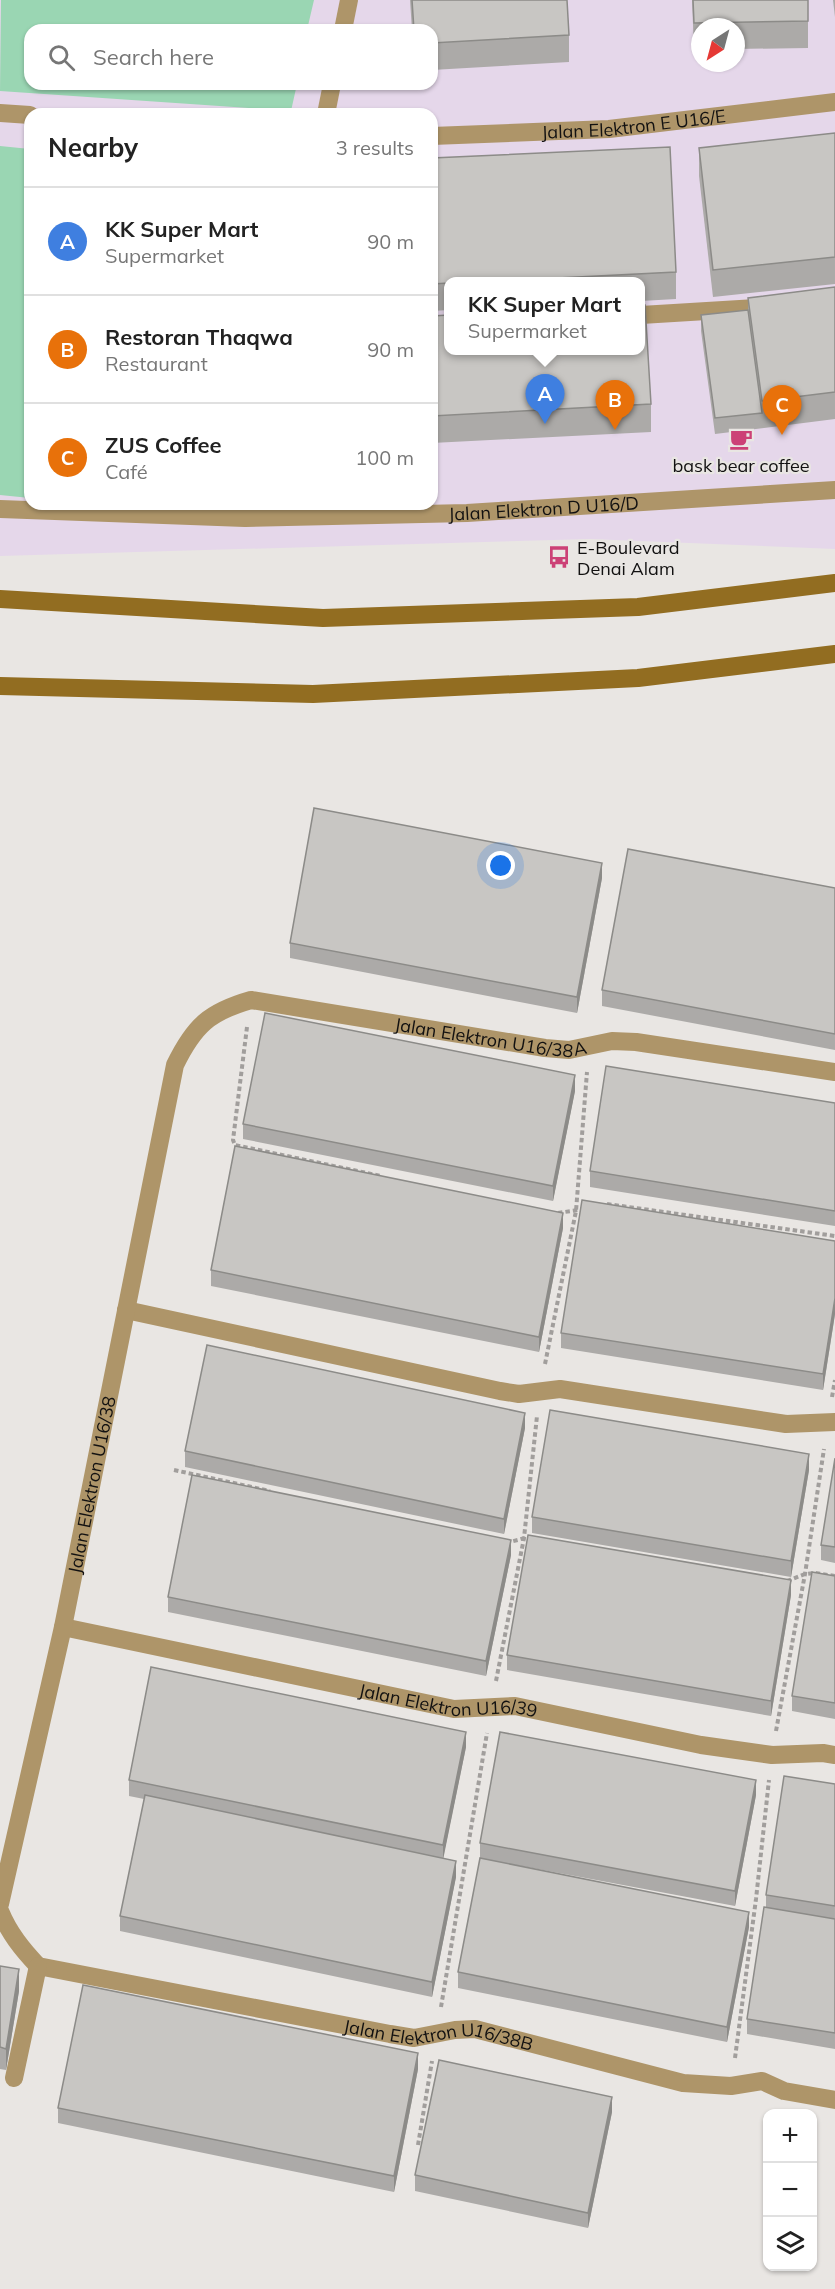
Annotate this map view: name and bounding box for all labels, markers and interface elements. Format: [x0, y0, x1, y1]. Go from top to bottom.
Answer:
north arrow [691, 18, 745, 72]
search box [24, 24, 438, 90]
icon: search [45, 41, 78, 74]
text: Search here [93, 43, 214, 71]
street label: Jalan Elektron E U16/E [541, 104, 727, 143]
text: Nearby [48, 131, 138, 164]
text: 3 results [336, 135, 414, 160]
text: KK Super Mart [105, 215, 258, 243]
text: A [60, 229, 75, 254]
text: 90 m [367, 229, 414, 254]
text: Supermarket [105, 243, 224, 268]
popup [444, 277, 645, 355]
text: KK Super Mart [468, 290, 621, 318]
text: Supermarket [468, 318, 587, 343]
text: Restoran Thaqwa [105, 323, 293, 351]
text: B [61, 337, 74, 362]
text: 90 m [367, 337, 414, 362]
text: Restaurant [105, 351, 208, 376]
pin: A [526, 374, 564, 424]
pin: B [596, 380, 634, 430]
pin: C [762, 386, 802, 435]
cafe icon: bask bear coffee [728, 426, 754, 452]
text: ZUS Coffee [105, 431, 222, 459]
text: C [61, 445, 74, 470]
text: 100 m [355, 445, 414, 470]
place label: bask bear coffee [672, 454, 810, 477]
text: Café [105, 459, 148, 484]
street label: Jalan Elektron D U16/D [448, 491, 640, 525]
place label: E-Boulevard Denai Alam [577, 536, 680, 580]
bus stop icon: E-Boulevard Denai Alam [546, 544, 572, 570]
your location [486, 851, 515, 880]
street label: Jalan Elektron U16/38A [393, 1012, 589, 1062]
street label: Jalan Elektron U16/38 [62, 1394, 120, 1576]
street label: Jalan Elektron U16/39 [357, 1678, 540, 1722]
street label: Jalan Elektron U16/38B [342, 2014, 536, 2055]
map controls [763, 2109, 817, 2271]
button: + [763, 2109, 817, 2163]
button: − [763, 2163, 817, 2217]
button: layers [763, 2217, 817, 2271]

